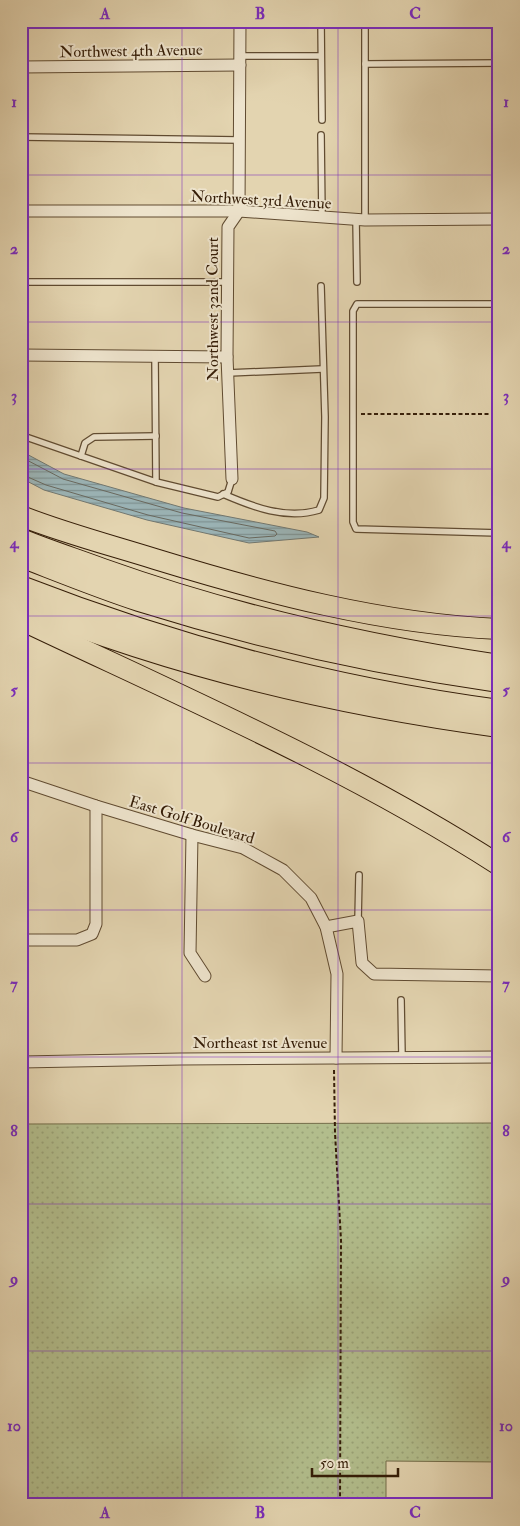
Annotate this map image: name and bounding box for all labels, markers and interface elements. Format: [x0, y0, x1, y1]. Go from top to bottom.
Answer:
text: A [99, 4, 111, 24]
text: B [255, 4, 265, 24]
text: C [409, 4, 421, 24]
street label: Northwest 4th Avenue [59, 40, 203, 62]
text: 1 [11, 92, 17, 112]
text: 1 [503, 92, 509, 112]
street label: Northwest 3rd Avenue [190, 186, 332, 214]
street label: Northwest 32nd Court [203, 237, 223, 381]
text: 2 [10, 239, 18, 259]
text: 2 [502, 239, 510, 259]
text: 3 [11, 386, 17, 406]
text: 3 [503, 386, 509, 406]
text: 4 [9, 533, 20, 553]
text: 4 [501, 533, 512, 553]
text: 5 [10, 680, 18, 700]
text: 5 [502, 680, 510, 700]
street label: East Golf Boulevard [127, 791, 257, 849]
text: 6 [10, 827, 20, 847]
text: 6 [502, 827, 512, 847]
text: 7 [10, 974, 18, 994]
text: 7 [502, 974, 510, 994]
street label: Northeast 1st Avenue [193, 1033, 328, 1053]
text: 8 [10, 1121, 18, 1141]
text: 8 [502, 1121, 510, 1141]
text: 9 [8, 1269, 18, 1289]
text: 9 [500, 1269, 510, 1289]
text: 10 [7, 1416, 21, 1436]
text: 10 [499, 1416, 513, 1436]
scale bar [312, 1446, 399, 1478]
text: 50 m [320, 1454, 349, 1473]
text: A [99, 1503, 111, 1523]
text: B [255, 1503, 265, 1523]
text: C [409, 1503, 421, 1523]

